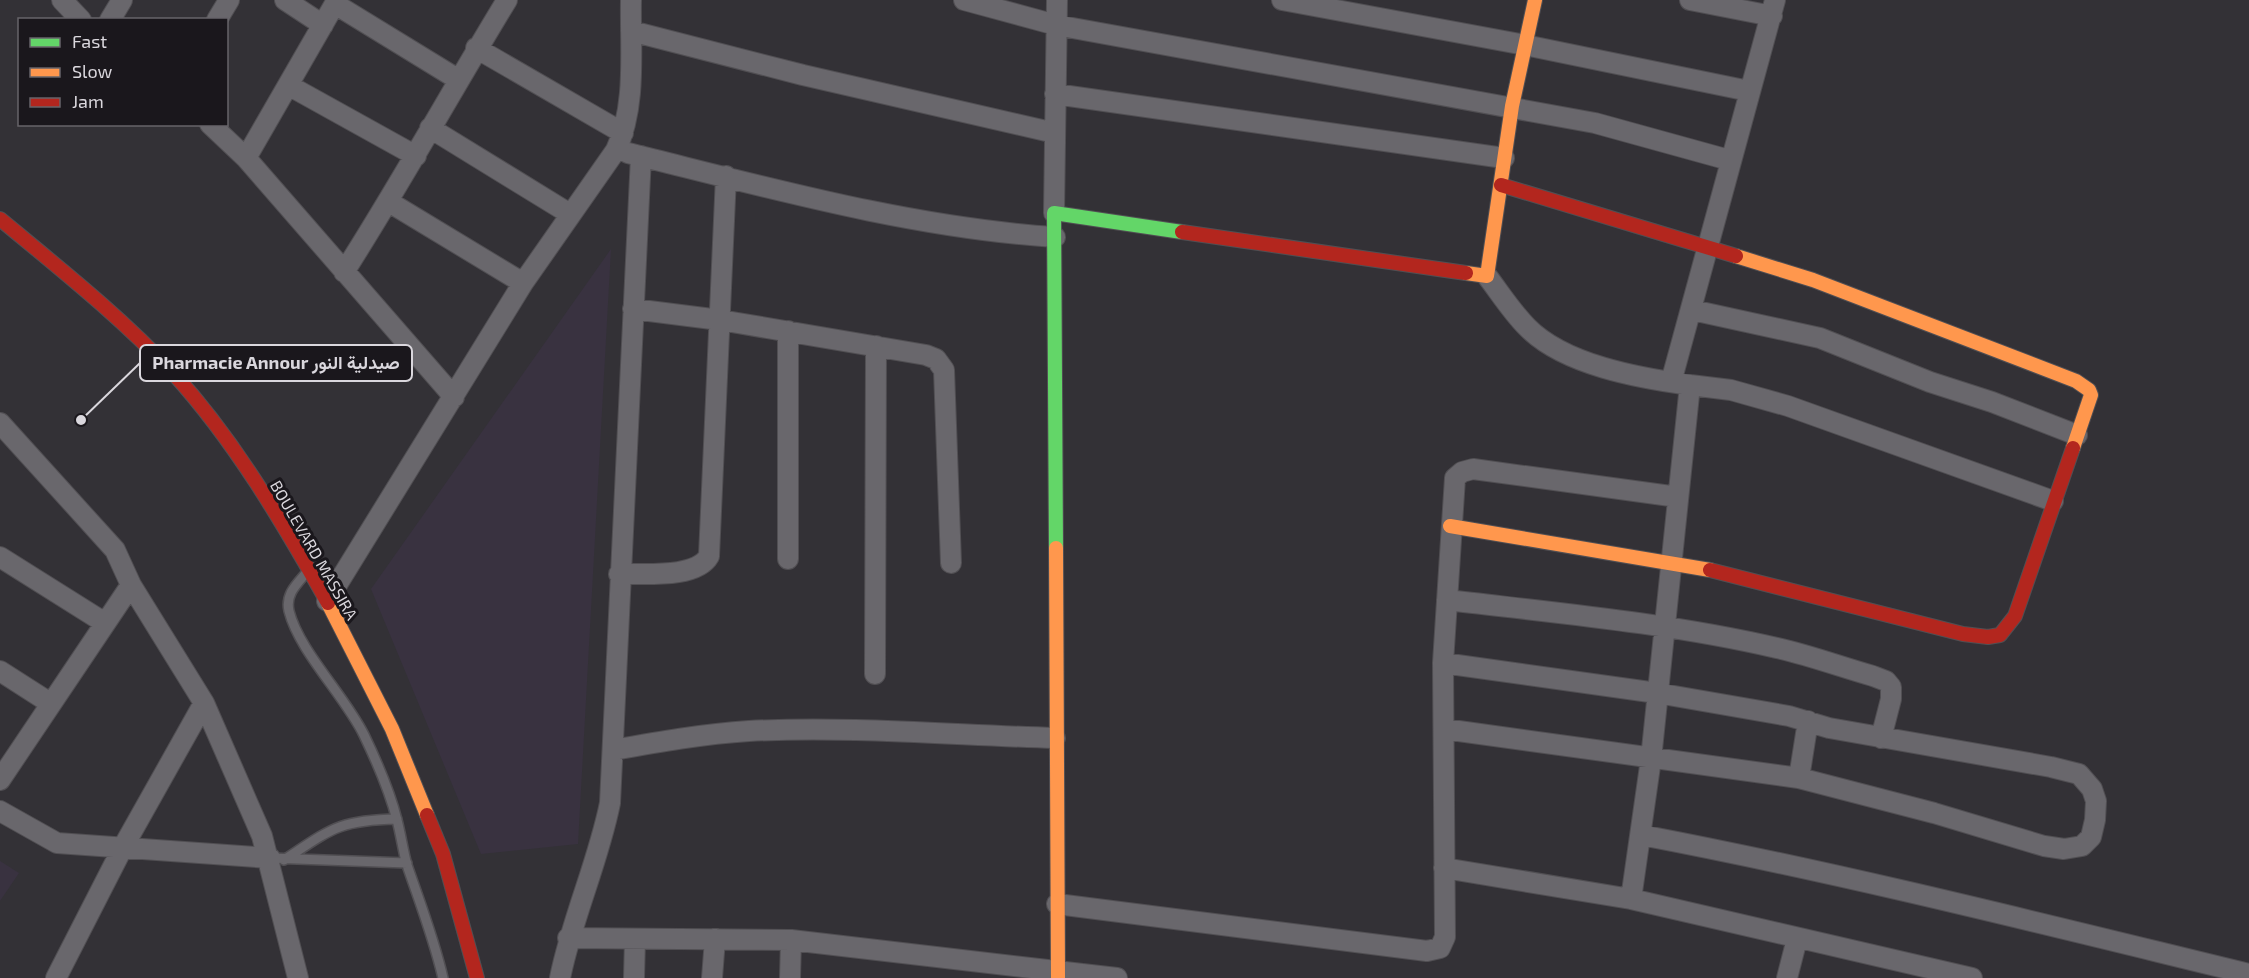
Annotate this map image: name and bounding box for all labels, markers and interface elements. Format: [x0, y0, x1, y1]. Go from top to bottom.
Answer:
legend [18, 18, 228, 126]
text: Fast [72, 30, 107, 52]
text: Slow [72, 60, 113, 82]
text: Jam [72, 90, 104, 112]
callout: Pharmacie Annour صيدلية النور [140, 345, 412, 381]
text: Pharmacie Annour صيدلية النور [152, 351, 400, 374]
street label: BOULEVARD MASSIRA [267, 477, 362, 623]

